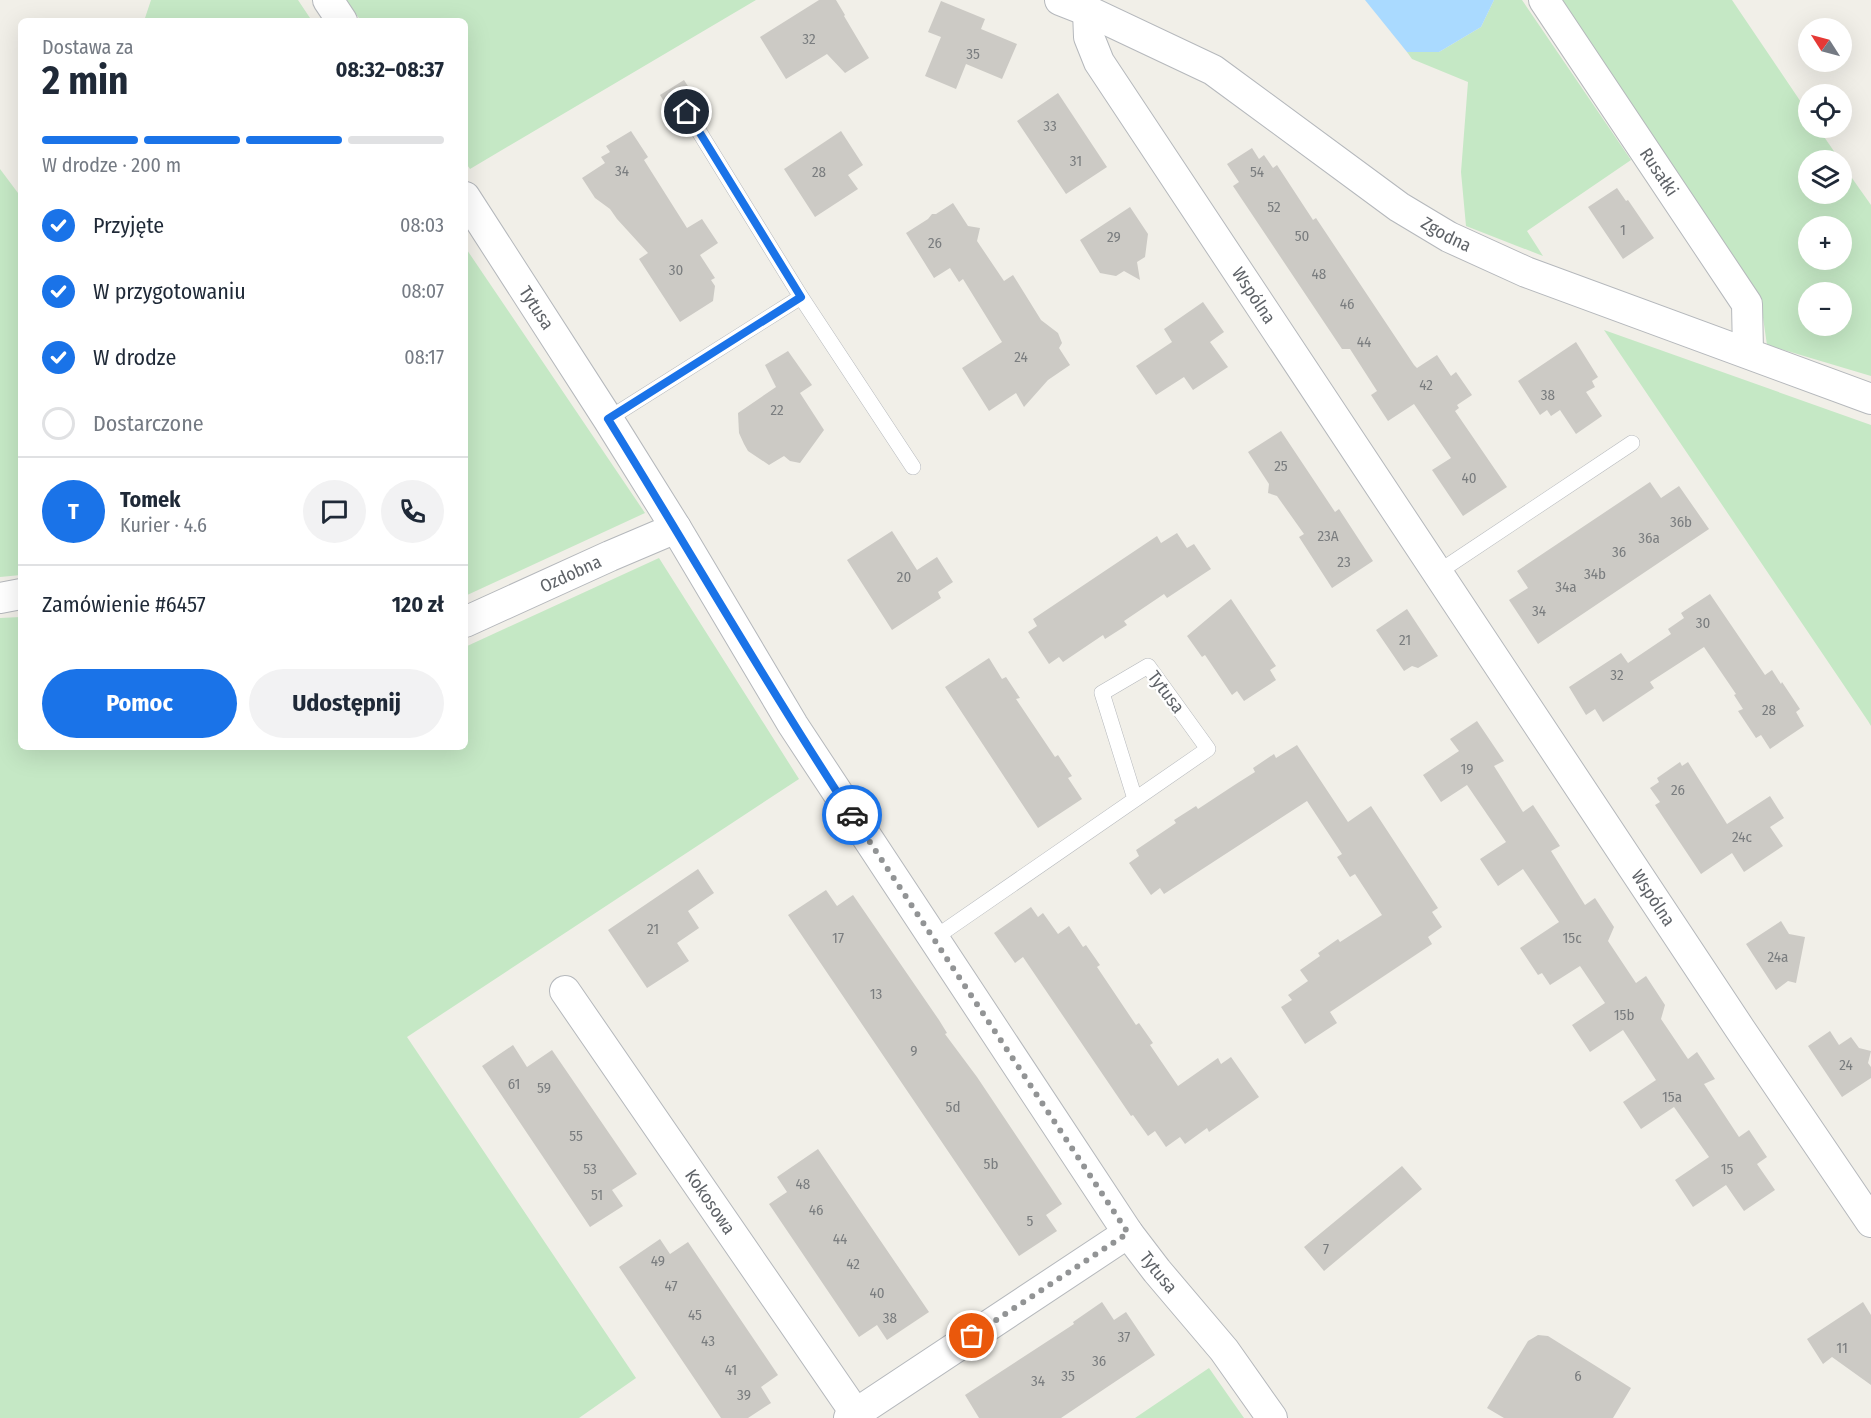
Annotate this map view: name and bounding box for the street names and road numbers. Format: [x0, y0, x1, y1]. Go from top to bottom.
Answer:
street label: Rusałki [1635, 144, 1683, 201]
street label: Zgodna [1417, 212, 1475, 257]
street label: Wspólna [1227, 263, 1280, 328]
street label: Tytusa [514, 282, 559, 334]
street label: Ozdobna [536, 550, 605, 597]
street label: Tytusa [1143, 666, 1189, 718]
street label: Wspólna [1627, 866, 1680, 931]
street label: Kokosowa [680, 1165, 740, 1239]
street label: Tytusa [1135, 1247, 1182, 1298]

